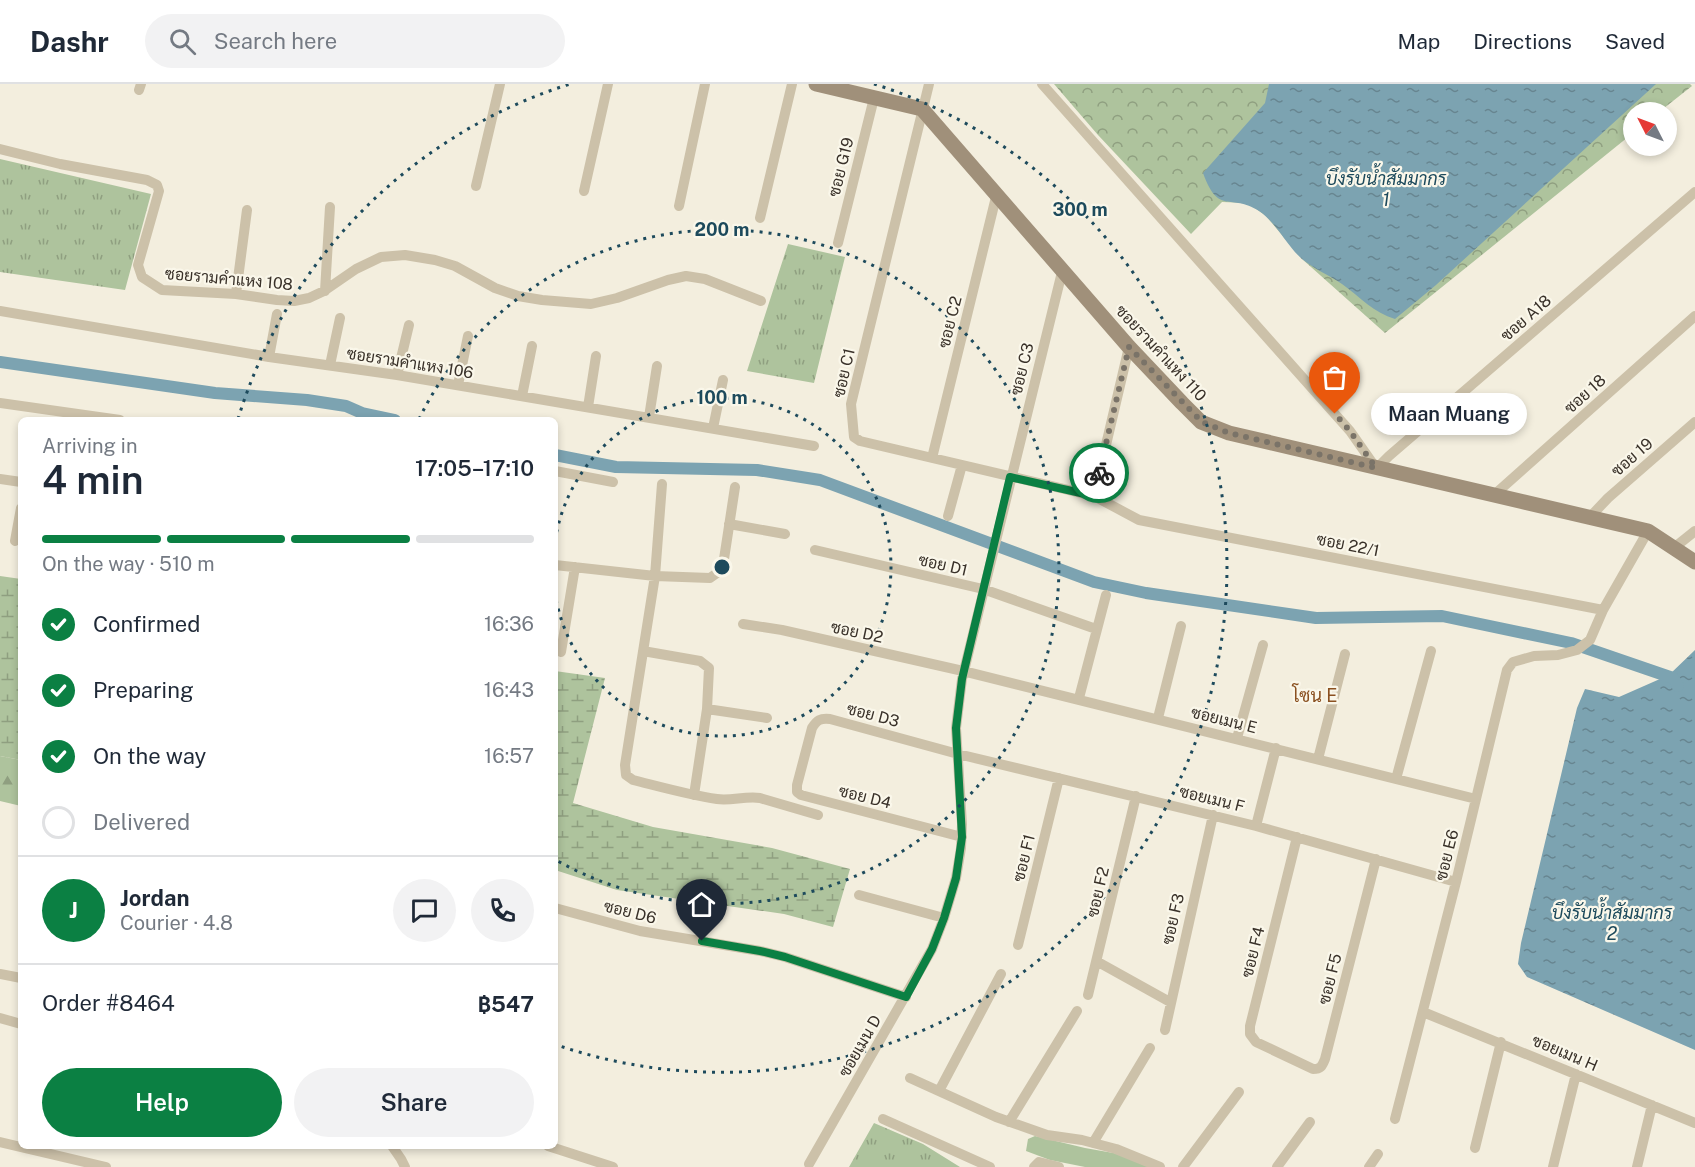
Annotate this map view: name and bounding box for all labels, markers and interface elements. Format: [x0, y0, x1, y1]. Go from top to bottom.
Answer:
search box [145, 14, 565, 68]
text: Dashr [30, 25, 109, 58]
icon: search [166, 25, 199, 58]
text: Search here [214, 28, 337, 54]
text: Map [1398, 29, 1440, 54]
text: Directions [1473, 29, 1572, 54]
text: Saved [1605, 29, 1665, 54]
north arrow [1623, 102, 1677, 156]
map controls [1623, 102, 1677, 156]
street label: ซอย G19 [824, 135, 858, 199]
water label: บึงรับน้ำสัมมากร 1 [1326, 163, 1448, 210]
text: 300 m [1052, 199, 1108, 220]
text: 200 m [695, 219, 749, 240]
street label: ซอยรามคำแหง 108 [164, 264, 294, 294]
street label: ซอย A18 [1497, 291, 1555, 345]
street label: ซอย C2 [934, 294, 966, 350]
street label: ซอยรามคำแหง 110 [1112, 301, 1211, 405]
street label: ซอย C3 [1006, 341, 1038, 397]
street label: ซอยรามคําแหง 106 [345, 344, 475, 382]
street label: ซอย C1 [829, 347, 859, 399]
pin [1309, 352, 1360, 414]
icon: bag [1318, 361, 1351, 394]
street label: ซอย 18 [1560, 370, 1610, 418]
text: 100 m [696, 387, 748, 408]
callout: Maan Muang [1371, 393, 1527, 435]
text: Maan Muang [1388, 402, 1510, 426]
text: Arriving in [42, 434, 137, 458]
street label: ซอย 19 [1607, 434, 1657, 480]
courier [1069, 443, 1129, 503]
text: 17:05–17:10 [415, 455, 534, 481]
text: 4 min [42, 457, 144, 503]
icon: bike [1083, 457, 1116, 490]
street label: ซอย 22/1 [1315, 530, 1381, 560]
street label: ซอย D1 [917, 550, 969, 580]
text: On the way · 510 m [42, 552, 214, 576]
centre of rings [712, 557, 732, 577]
icon: check [42, 608, 75, 641]
text: Confirmed [93, 611, 200, 637]
text: 16:36 [484, 612, 534, 636]
street label: ซอย D2 [829, 617, 885, 647]
icon: check [42, 674, 75, 707]
text: Preparing [93, 677, 194, 703]
text: 16:43 [484, 678, 534, 702]
district label: โซน E [1292, 683, 1337, 706]
street label: ซอย D3 [845, 699, 901, 731]
street label: ซอยเมน E [1189, 703, 1259, 737]
icon: check [42, 740, 75, 773]
text: On the way [93, 743, 206, 769]
text: 16:57 [484, 744, 534, 768]
street label: ซอย D4 [837, 781, 893, 813]
street label: ซอยเมน F [1177, 782, 1247, 816]
text: Delivered [93, 809, 190, 835]
street label: ซอย E6 [1431, 827, 1463, 883]
street label: ซอย F1 [1009, 832, 1039, 884]
street label: ซอย F2 [1083, 865, 1113, 919]
button: chat [393, 879, 456, 942]
button: phone [471, 879, 534, 942]
pin [676, 879, 727, 941]
text: Jordan [120, 885, 189, 911]
icon: home [685, 888, 718, 921]
street label: ซอย F3 [1158, 892, 1188, 946]
street label: ซอย D6 [602, 896, 658, 928]
text: J [69, 897, 78, 923]
water label: บึงรับน้ำสัมมากร 2 [1552, 897, 1674, 944]
text: Courier · 4.8 [120, 911, 233, 935]
street label: ซอย F4 [1238, 925, 1268, 979]
street label: ซอย F5 [1314, 951, 1346, 1007]
text: Order #8464 [42, 990, 175, 1016]
text: ฿547 [478, 991, 534, 1017]
street label: ซอยเมน D [835, 1012, 885, 1080]
street label: ซอยเมน H [1529, 1031, 1601, 1075]
button: Help [42, 1068, 282, 1137]
button: Share [294, 1068, 534, 1137]

